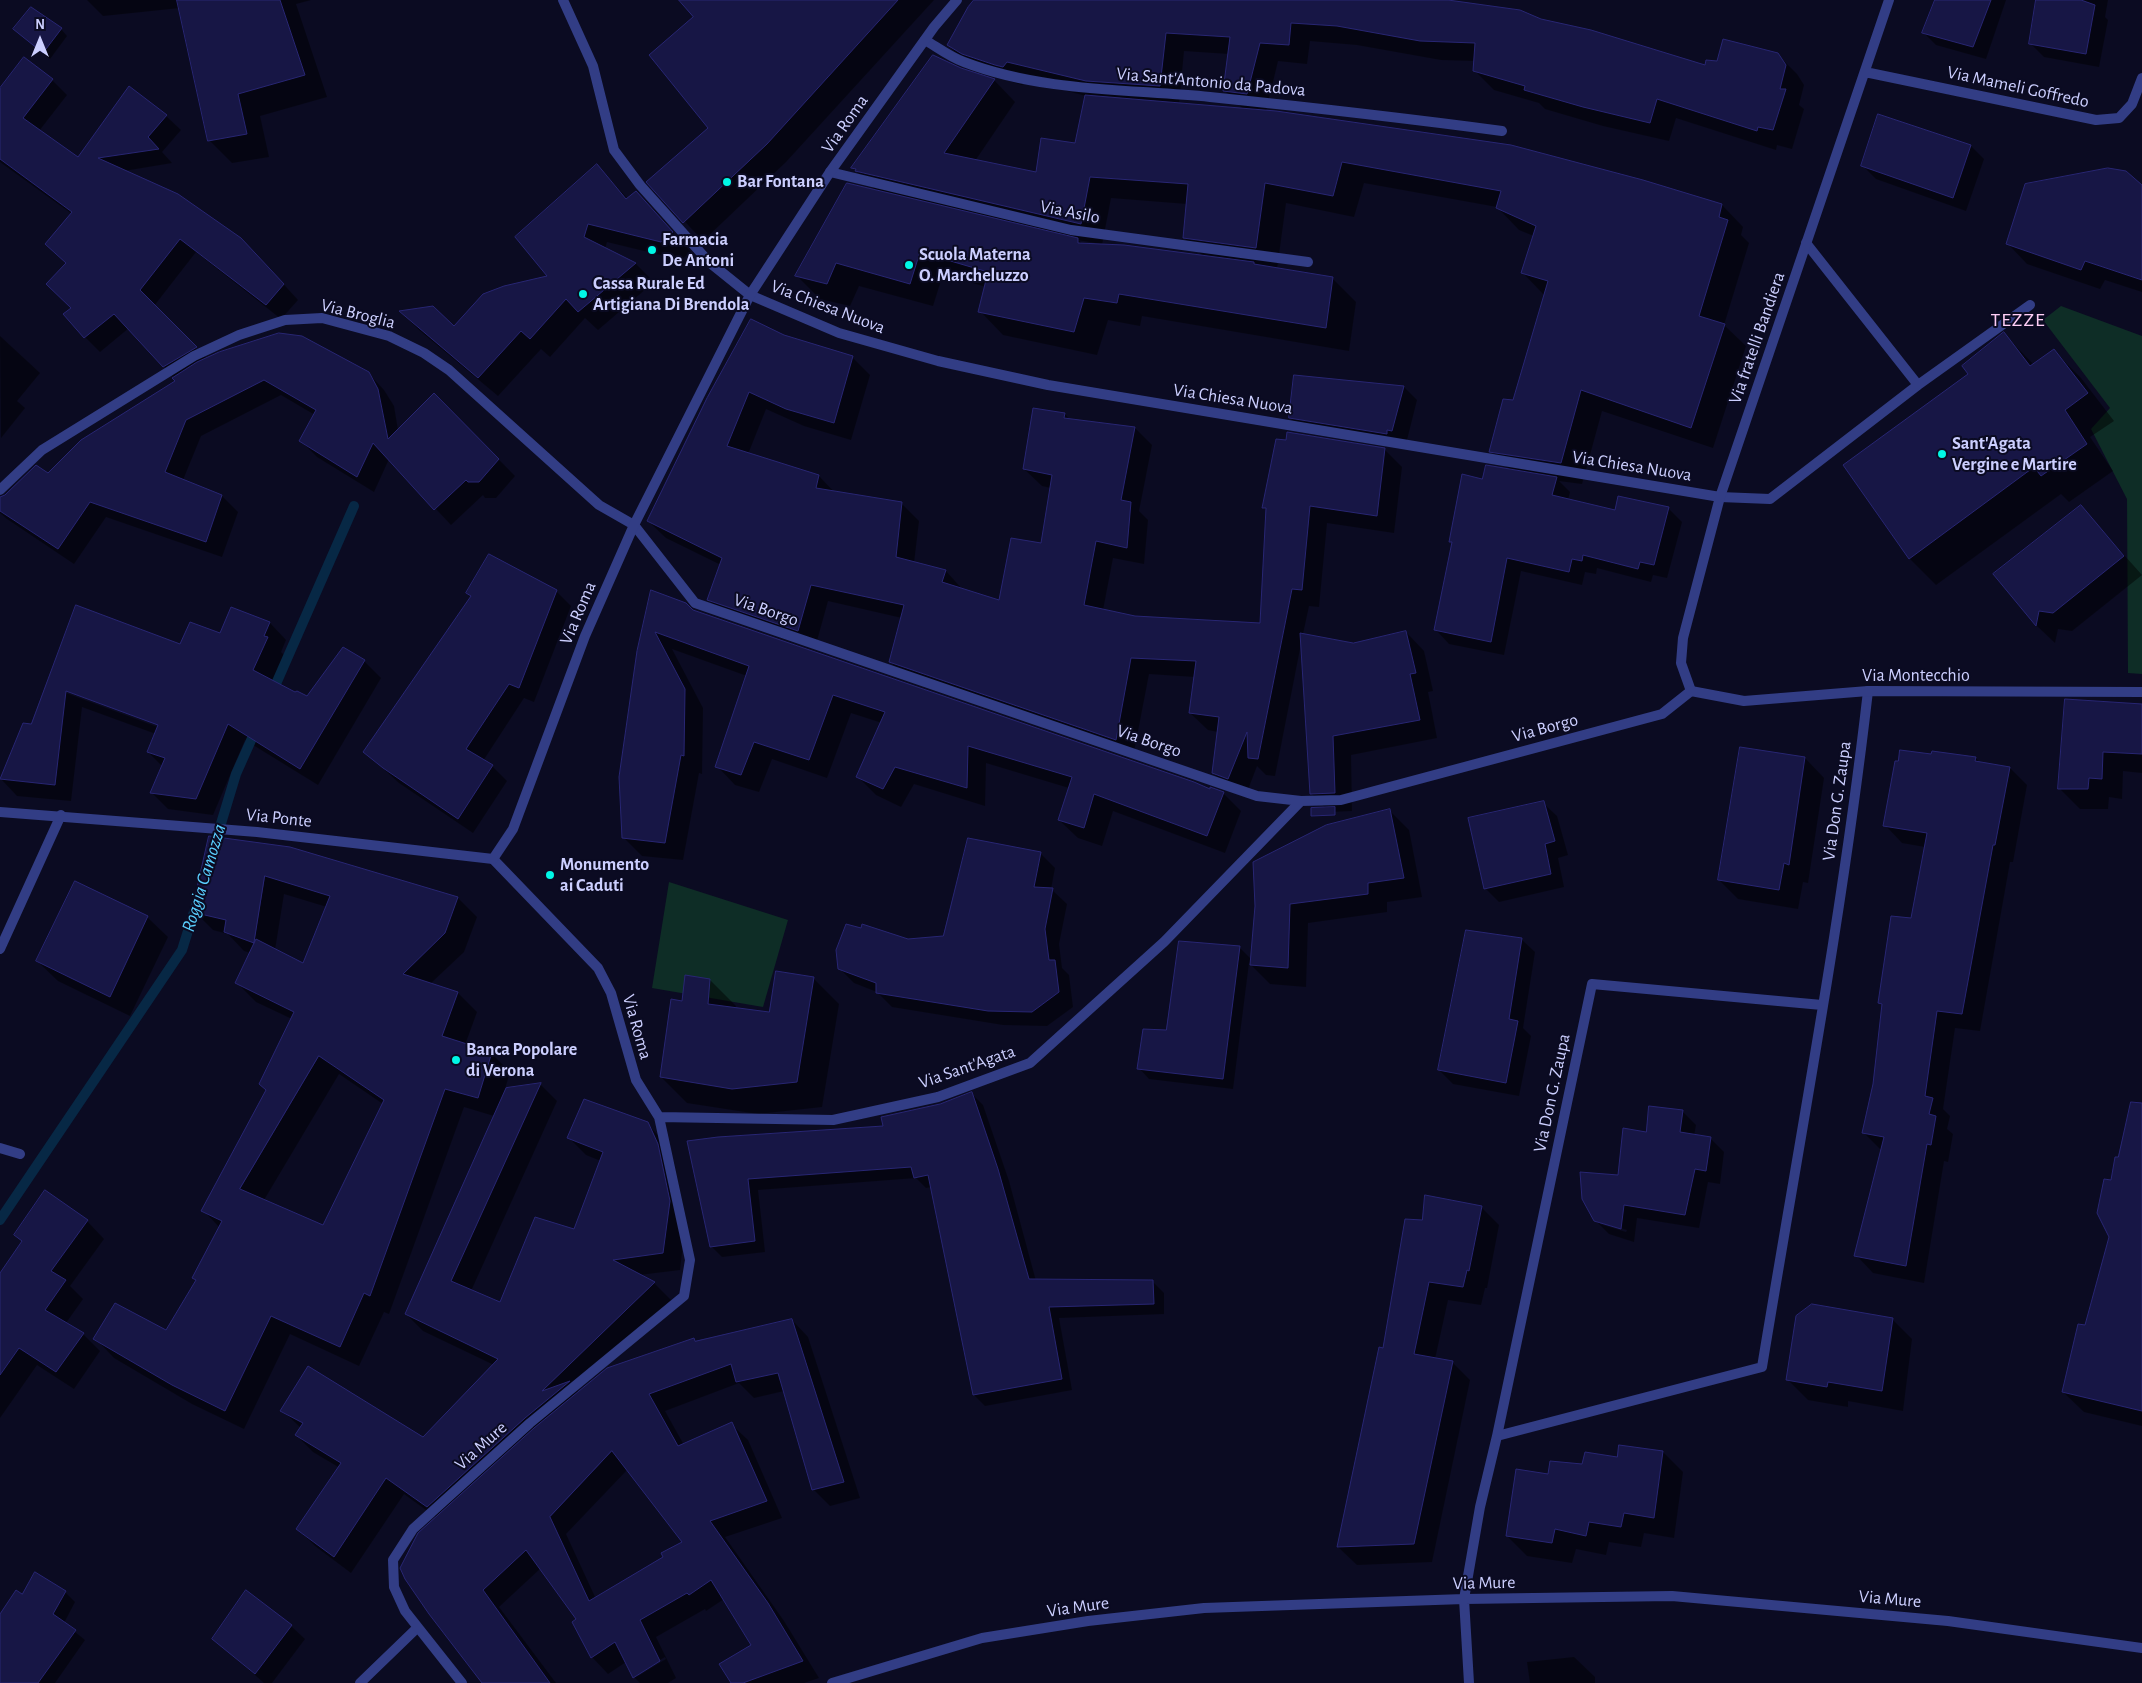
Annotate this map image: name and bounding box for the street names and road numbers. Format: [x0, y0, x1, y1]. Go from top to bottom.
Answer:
street label: Via Mameli Goffredo [1945, 61, 2091, 113]
street label: Via Sant'Antonio da Padova [1116, 63, 1306, 101]
street label: Via Roma [817, 91, 873, 157]
street label: Via Asilo [1038, 196, 1102, 228]
street label: Via fratelli Bandiera [1724, 269, 1790, 407]
street label: Via Chiesa Nuova [768, 275, 888, 339]
street label: Via Broglia [319, 294, 397, 334]
street label: Via Chiesa Nuova [1172, 379, 1294, 419]
street label: Via Chiesa Nuova [1571, 446, 1693, 486]
street label: Via Roma [555, 578, 601, 648]
street label: Via Borgo [731, 589, 801, 631]
street label: Via Montecchio [1862, 665, 1970, 687]
street label: Via Borgo [1510, 709, 1580, 747]
street label: Via Borgo [1114, 720, 1184, 762]
street label: Via Don G. Zaupa [1818, 740, 1856, 862]
street label: Via Ponte [245, 804, 313, 832]
street label: Via Roma [617, 992, 657, 1062]
street label: Via Don G. Zaupa [1529, 1032, 1575, 1154]
street label: Via Sant'Agata [916, 1040, 1018, 1094]
street label: Via Mure [450, 1417, 512, 1475]
street label: Via Mure [1452, 1572, 1516, 1594]
street label: Via Mure [1858, 1586, 1922, 1612]
street label: Via Mure [1045, 1592, 1111, 1622]

